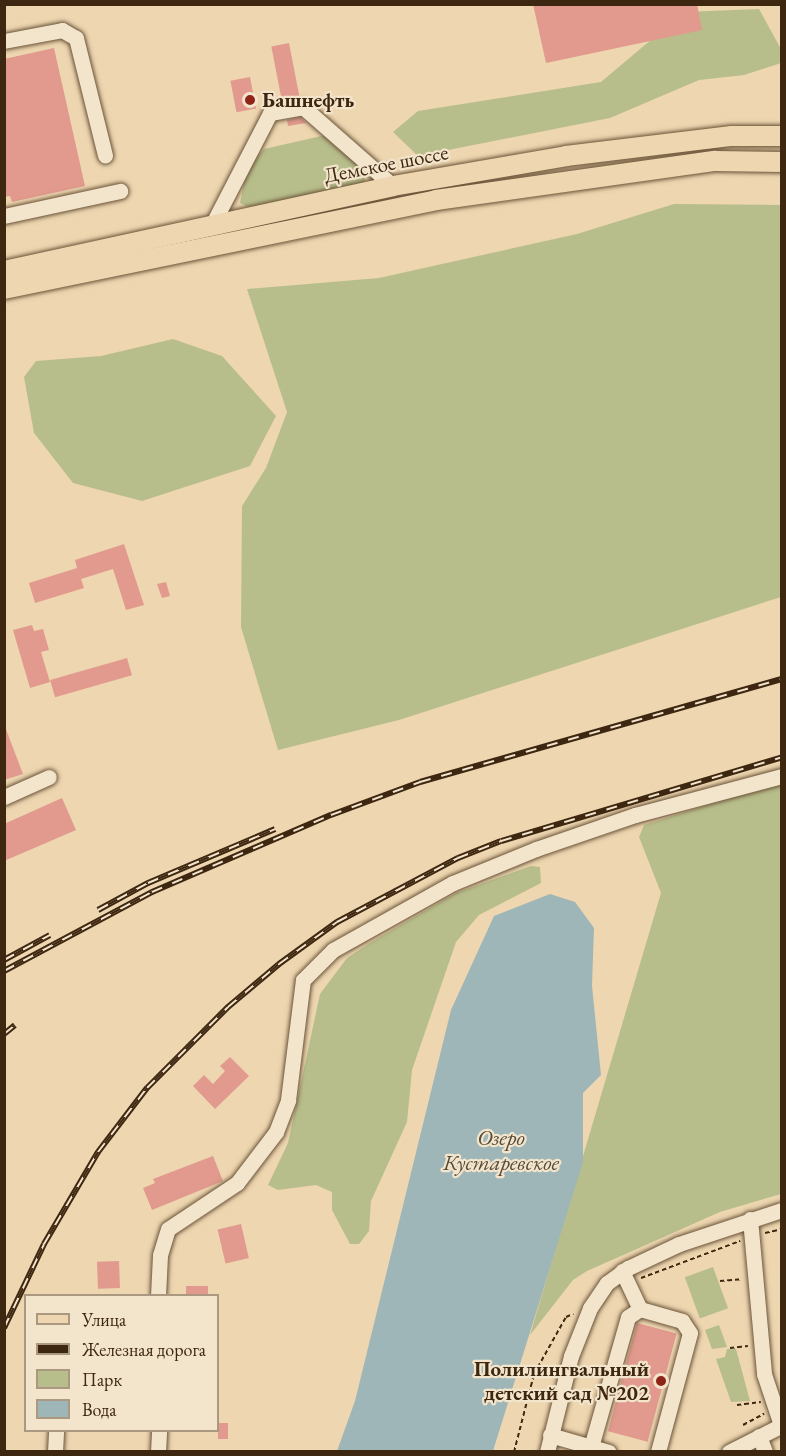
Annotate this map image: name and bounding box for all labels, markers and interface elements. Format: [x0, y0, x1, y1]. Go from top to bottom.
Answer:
place label: Башнефть [262, 87, 354, 113]
marker: Башнефть [243, 93, 257, 107]
street label: Демское шоссе [322, 140, 450, 188]
water label: Озеро Кустаревское [443, 1124, 559, 1176]
legend [24, 1294, 219, 1432]
text: Улица [82, 1308, 126, 1331]
text: Железная дорога [82, 1338, 206, 1361]
place label: Полилингвальный детский сад №202 [474, 1356, 649, 1406]
text: Парк [82, 1368, 122, 1391]
marker: Полилингвальный детский сад №202 [654, 1374, 668, 1388]
text: Вода [82, 1398, 116, 1421]

